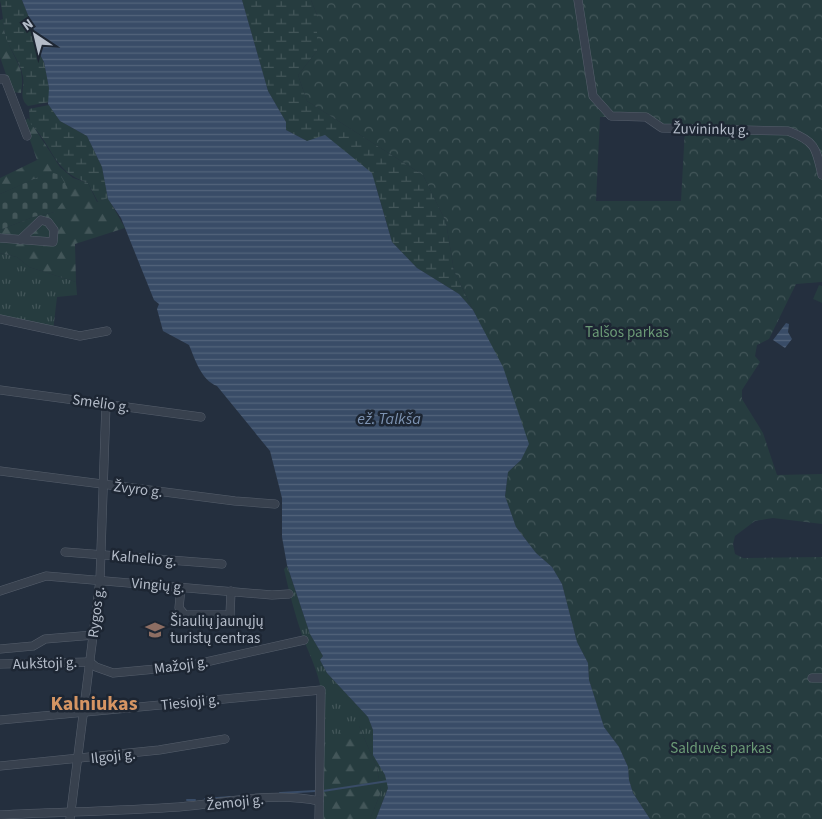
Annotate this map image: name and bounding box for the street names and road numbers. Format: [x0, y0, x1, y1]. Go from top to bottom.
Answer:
street label: Žuvininkų g. [673, 118, 749, 141]
street label: Smėlio g. [71, 389, 131, 418]
street label: Žvyro g. [112, 476, 164, 503]
street label: Kalnelio g. [110, 545, 178, 572]
street label: Vingių g. [130, 573, 185, 598]
street label: Rygos g. [83, 585, 110, 639]
street label: Mažoji g. [153, 651, 210, 680]
street label: Aukštoji g. [13, 652, 78, 675]
street label: Tiesioji g. [160, 689, 220, 716]
street label: Ilgoji g. [90, 744, 137, 769]
street label: Žemoji g. [205, 789, 265, 816]

